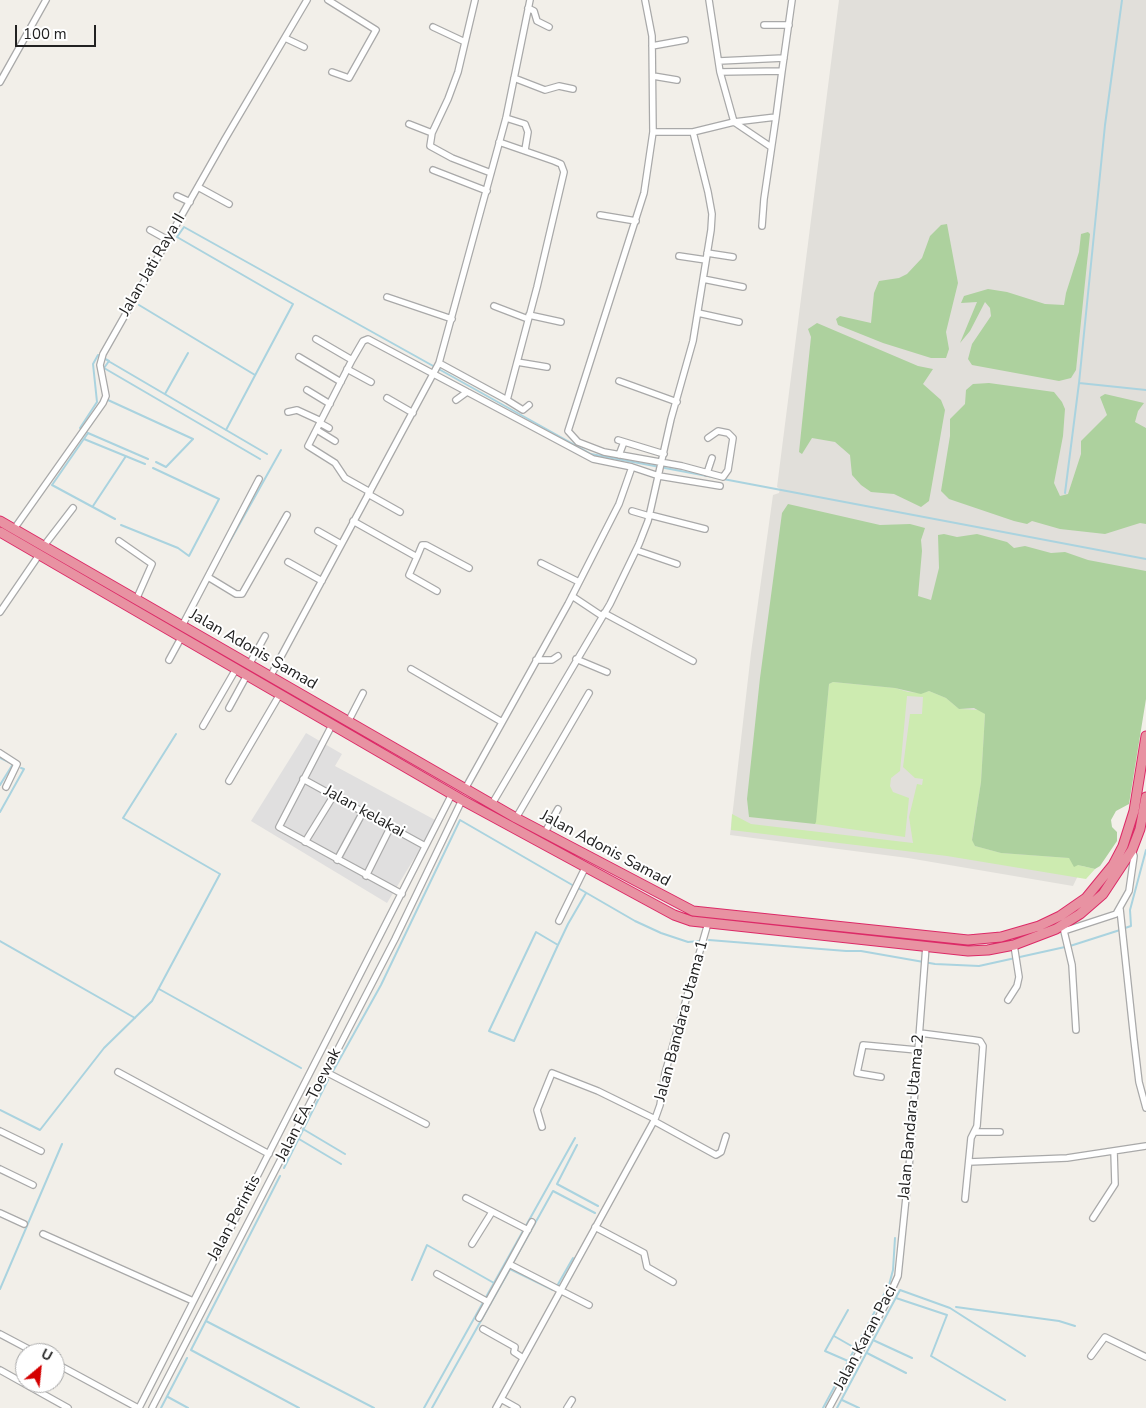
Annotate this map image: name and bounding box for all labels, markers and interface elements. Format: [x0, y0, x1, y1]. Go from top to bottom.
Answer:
scale bar [18, 15, 99, 47]
text: 100 m [23, 24, 67, 44]
street label: Jalan Jati Raya II [116, 210, 190, 320]
street label: Jalan Adonis Samad [186, 606, 320, 694]
street label: Jalan kelakai [320, 782, 408, 842]
street label: Jalan Adonis Samad [537, 807, 673, 891]
street label: Jalan Bandara Utama 1 [651, 938, 713, 1104]
street label: Jalan Bandara Utama 2 [895, 1033, 929, 1201]
street label: Jalan EA. Toewak [272, 1045, 346, 1165]
street label: Jalan Perintis [204, 1172, 266, 1264]
street label: Jalan Karan Paci [830, 1283, 902, 1393]
north arrow [15, 1343, 65, 1393]
text: U [38, 1344, 56, 1366]

